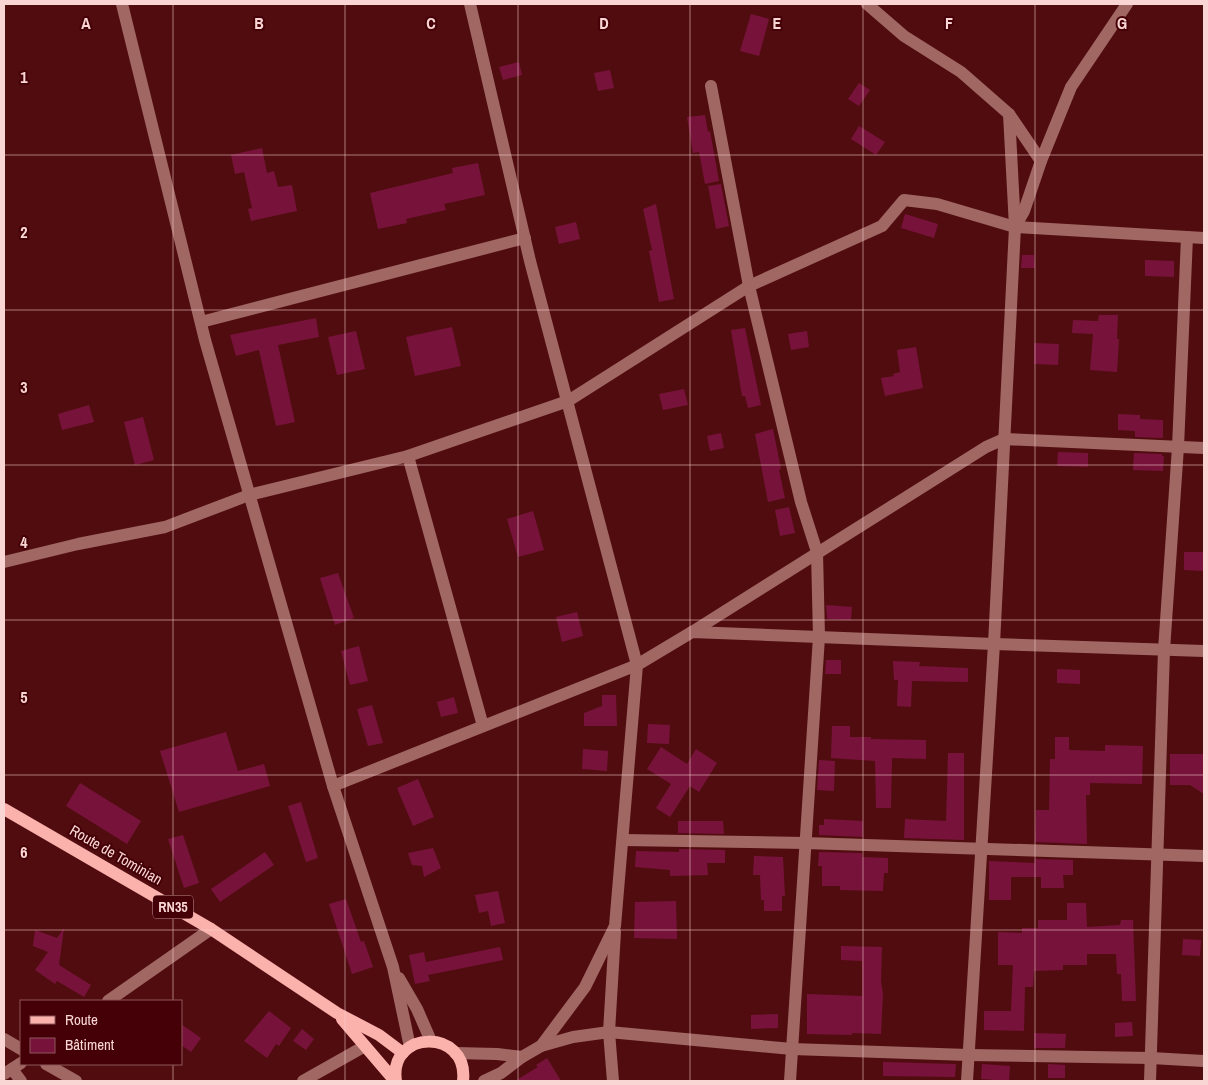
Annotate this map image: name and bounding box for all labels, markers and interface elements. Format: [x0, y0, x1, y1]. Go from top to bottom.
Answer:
text: A [81, 12, 91, 34]
text: B [254, 12, 264, 34]
text: C [426, 12, 436, 34]
text: D [599, 12, 609, 34]
text: E [773, 12, 782, 34]
text: F [945, 12, 953, 34]
text: G [1117, 12, 1127, 34]
text: 1 [20, 66, 28, 88]
text: 2 [20, 221, 28, 243]
text: 3 [20, 376, 28, 398]
text: 4 [20, 531, 28, 553]
text: 5 [20, 686, 28, 708]
street label: Route de Tominian [66, 820, 166, 890]
text: 6 [20, 841, 28, 863]
road number: RN35 [153, 896, 193, 919]
legend [20, 1000, 182, 1065]
text: Route [65, 1009, 98, 1030]
text: Bâtiment [65, 1034, 115, 1055]

